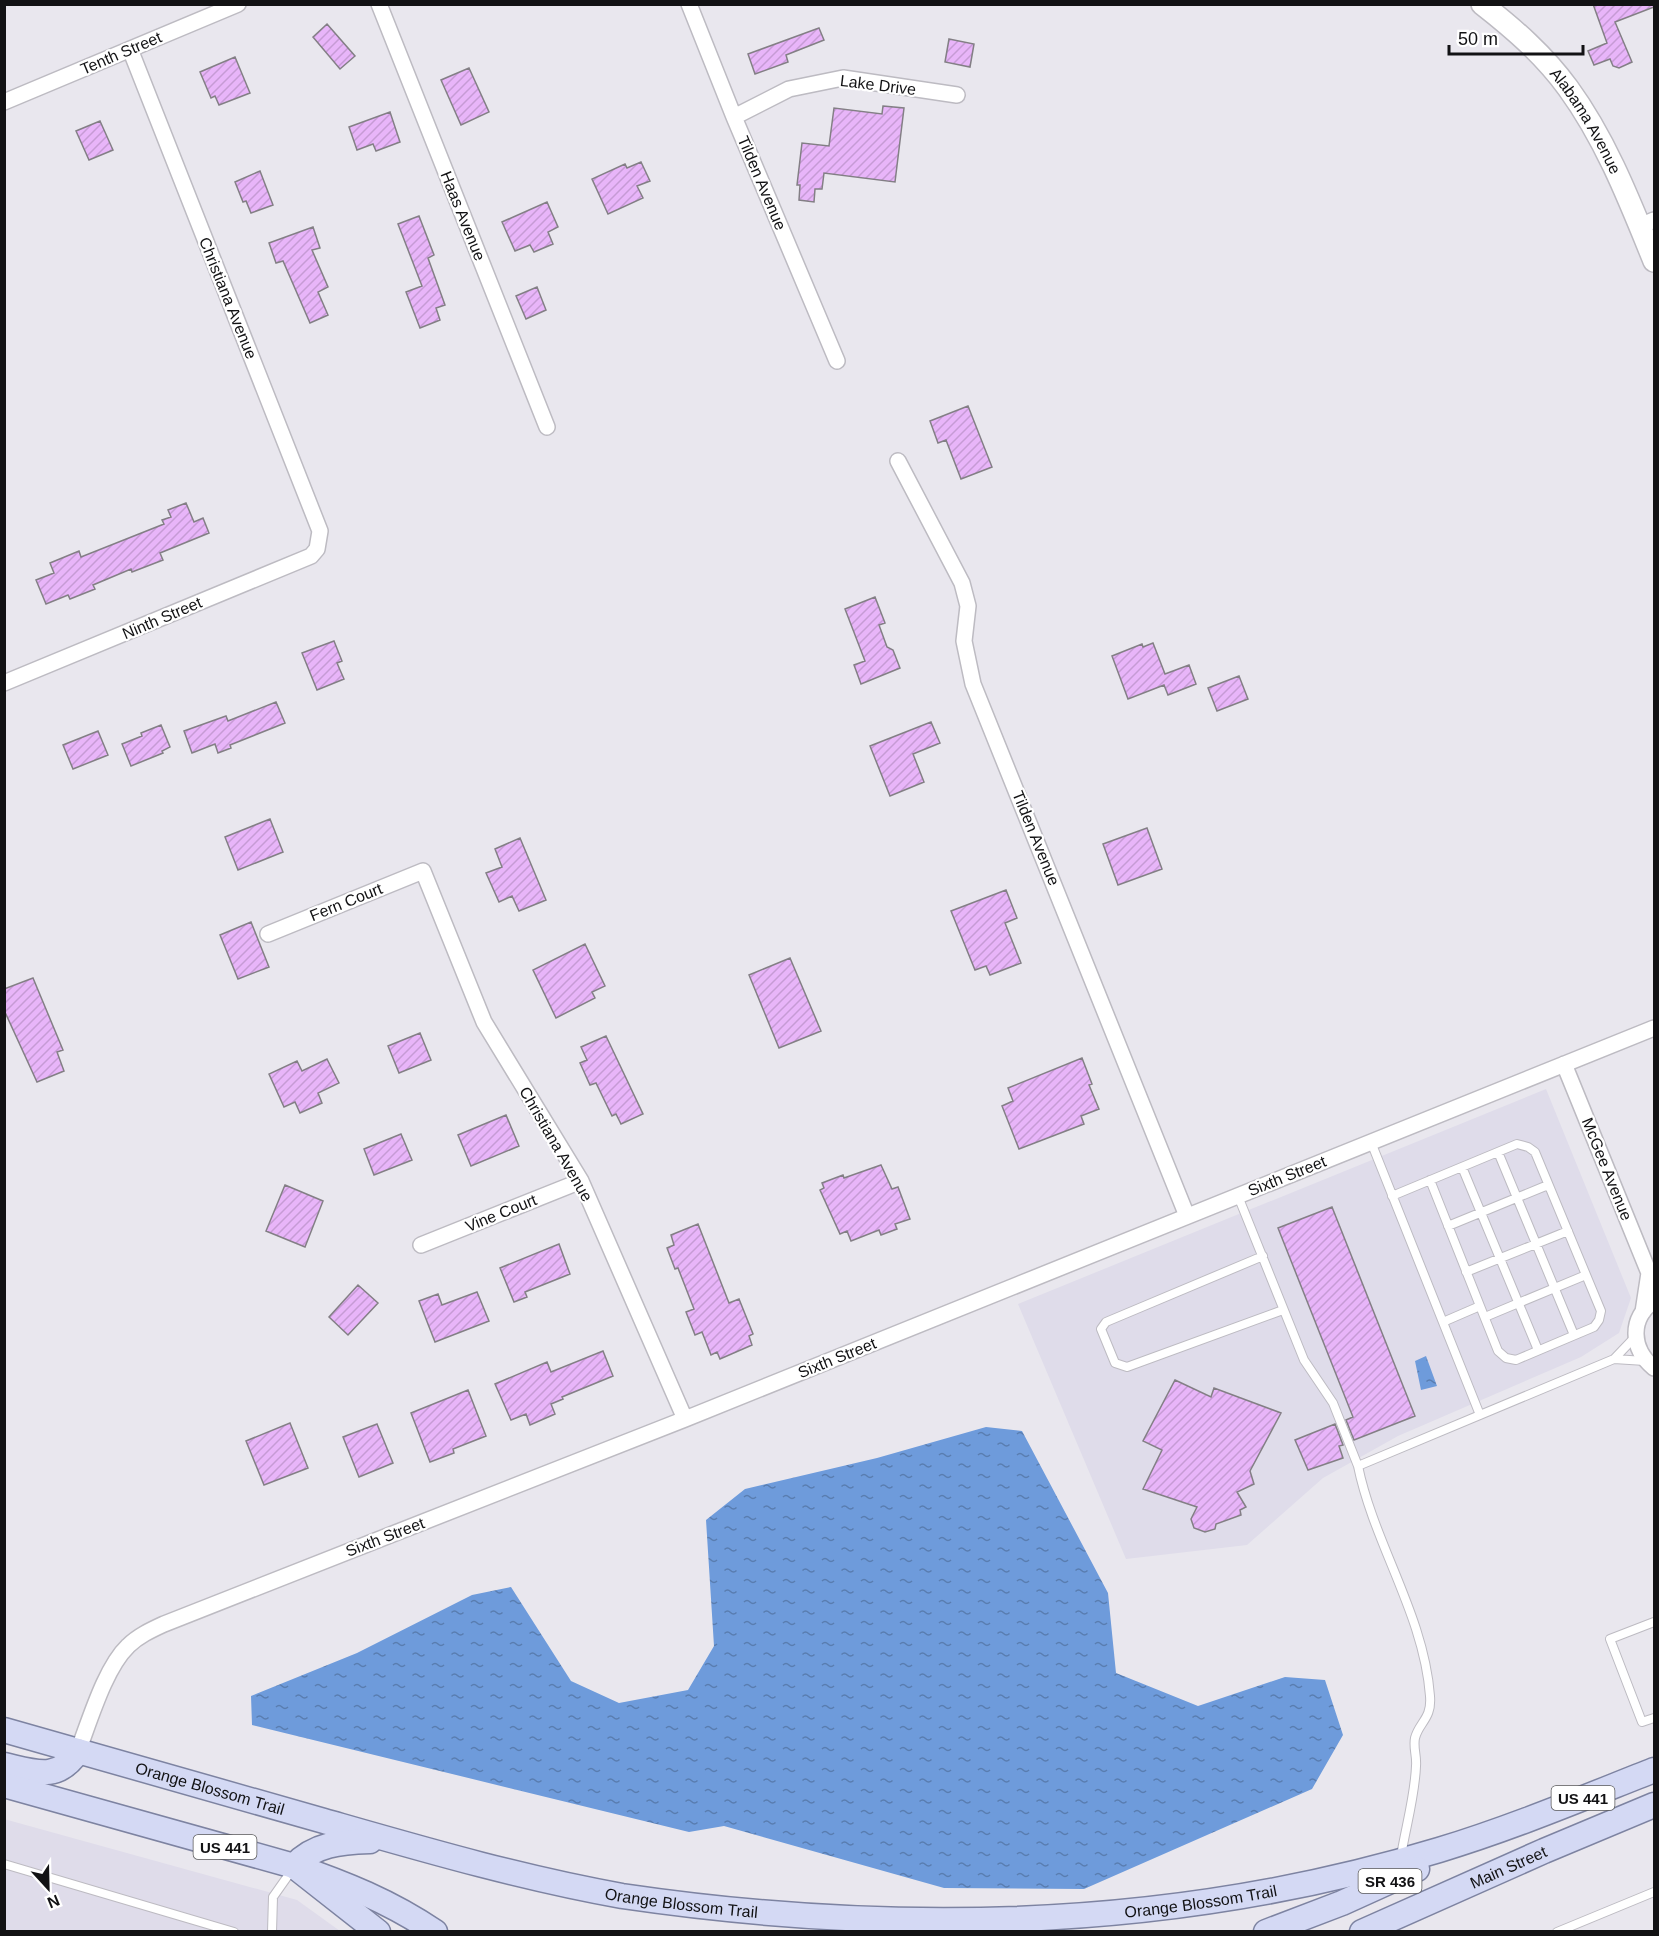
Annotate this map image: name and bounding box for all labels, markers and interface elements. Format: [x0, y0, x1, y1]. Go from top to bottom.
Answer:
scale bar [1449, 18, 1582, 56]
street label: Tenth Street [78, 28, 165, 78]
text: 50 m [1458, 29, 1498, 49]
street label: Alabama Avenue [1547, 64, 1624, 176]
street label: Lake Drive [839, 72, 917, 98]
street label: Tilden Avenue [735, 133, 790, 233]
street label: Haas Avenue [437, 169, 489, 263]
street label: Christiana Avenue [196, 235, 260, 361]
street label: Ninth Street [120, 593, 205, 642]
street label: Tilden Avenue [1009, 788, 1063, 888]
street label: Fern Court [307, 880, 385, 924]
street label: Christiana Avenue [516, 1084, 596, 1204]
street label: McGee Avenue [1579, 1115, 1635, 1223]
street label: Sixth Street [1245, 1152, 1329, 1199]
street label: Vine Court [463, 1191, 540, 1235]
street label: Sixth Street [795, 1334, 879, 1381]
street label: Sixth Street [343, 1514, 427, 1560]
street label: Orange Blossom Trail [134, 1759, 286, 1818]
road number: US 441 [1552, 1786, 1614, 1810]
road number: US 441 [194, 1835, 256, 1859]
street label: Main Street [1467, 1842, 1550, 1891]
north arrow [18, 1858, 78, 1918]
road number: SR 436 [1358, 1869, 1422, 1893]
street label: Orange Blossom Trail [1124, 1882, 1278, 1920]
street label: Orange Blossom Trail [604, 1885, 759, 1920]
text: N [45, 1891, 62, 1911]

